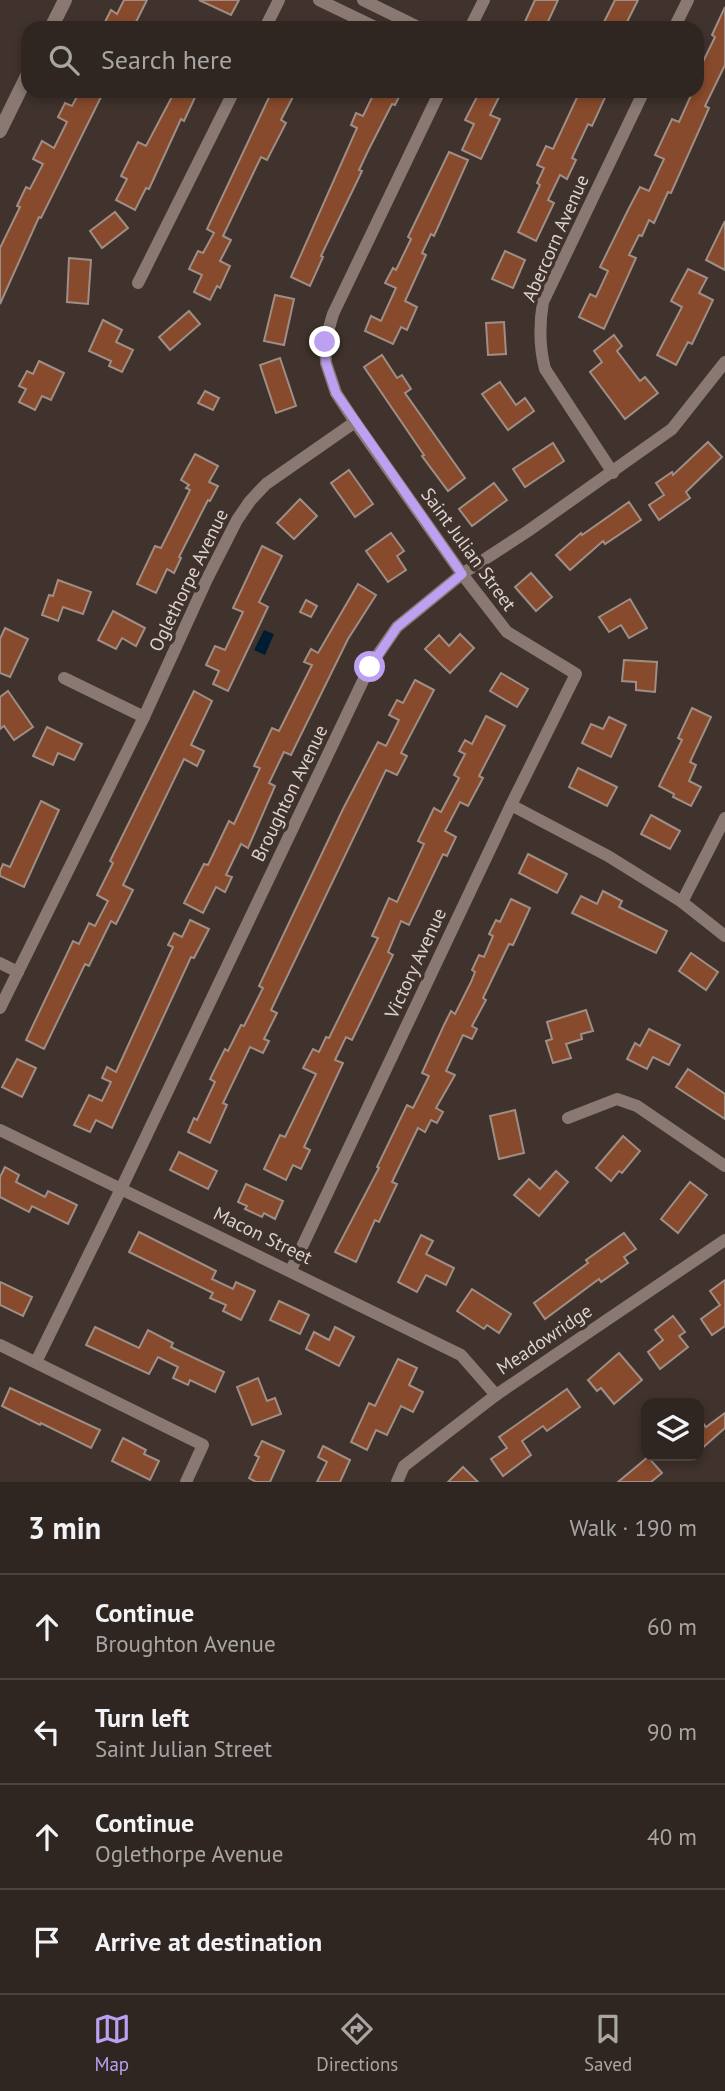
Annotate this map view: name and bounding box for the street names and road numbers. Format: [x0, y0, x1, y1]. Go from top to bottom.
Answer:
street label: Abercorn Avenue [516, 171, 594, 305]
street label: Saint Julian Street [416, 483, 522, 616]
street label: Oglethorpe Avenue [143, 505, 233, 655]
street label: Broughton Avenue [246, 721, 332, 865]
street label: Victory Avenue [378, 904, 451, 1023]
street label: Macon Street [210, 1201, 317, 1269]
street label: Meadowridge [492, 1298, 596, 1380]

